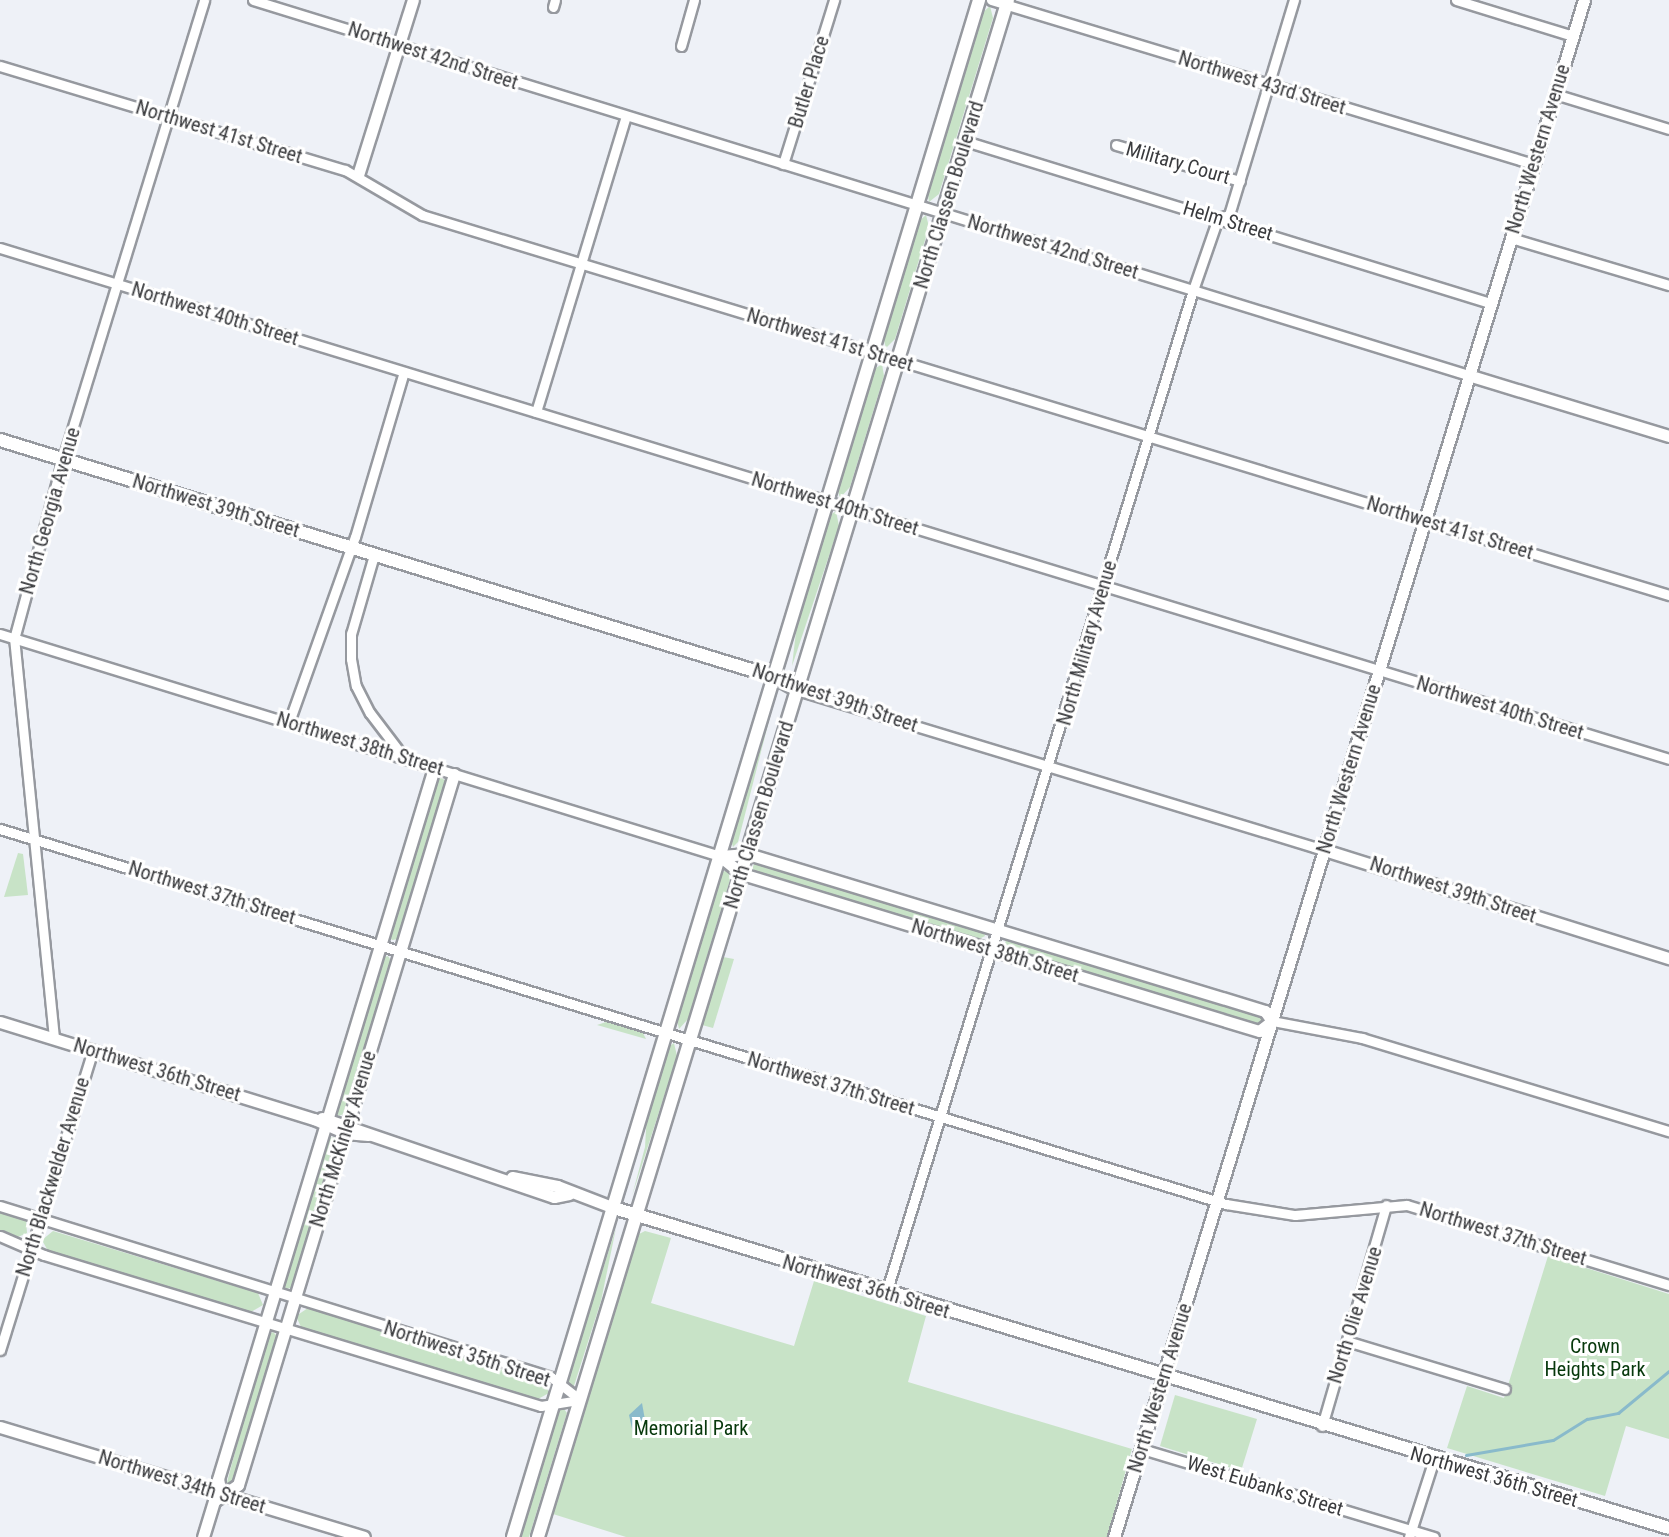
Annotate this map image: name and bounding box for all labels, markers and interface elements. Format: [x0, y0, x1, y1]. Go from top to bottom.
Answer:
street label: Northwest 42nd Street [345, 17, 521, 95]
street label: Butler Place [784, 33, 834, 131]
street label: Northwest 43rd Street [1175, 46, 1349, 120]
street label: North Western Avenue [1501, 61, 1575, 237]
street label: Northwest 41st Street [133, 95, 305, 169]
street label: North Classen Boulevard [909, 98, 989, 292]
street label: Military Court [1123, 137, 1233, 189]
street label: Helm Street [1180, 196, 1276, 246]
street label: Northwest 42nd Street [965, 210, 1141, 284]
street label: Northwest 40th Street [129, 277, 301, 351]
street label: Northwest 41st Street [744, 303, 916, 377]
street label: North Georgia Avenue [15, 425, 85, 597]
street label: Northwest 40th Street [749, 467, 921, 541]
street label: Northwest 39th Street [130, 469, 302, 543]
street label: Northwest 41st Street [1364, 491, 1536, 565]
street label: North Military Avenue [1052, 558, 1122, 728]
street label: Northwest 39th Street [749, 658, 921, 738]
street label: Northwest 40th Street [1414, 671, 1586, 745]
street label: North Western Avenue [1312, 681, 1386, 857]
street label: Northwest 38th Street [274, 707, 446, 781]
street label: North Classen Boulevard [719, 718, 799, 912]
street label: Northwest 39th Street [1367, 852, 1539, 928]
street label: Northwest 37th Street [126, 856, 298, 930]
street label: Northwest 38th Street [909, 914, 1081, 988]
street label: Northwest 36th Street [71, 1033, 243, 1107]
street label: Northwest 37th Street [745, 1047, 917, 1121]
street label: North McKinley Avenue [305, 1048, 381, 1230]
street label: North Blackwelder Avenue [11, 1074, 95, 1280]
street label: Northwest 37th Street [1417, 1197, 1589, 1271]
street label: North Olie Avenue [1323, 1244, 1387, 1386]
street label: Northwest 36th Street [780, 1250, 952, 1324]
street label: North Western Avenue [1123, 1300, 1197, 1476]
street label: Northwest 35th Street [381, 1316, 553, 1392]
park label: Crown Heights Park [1544, 1335, 1646, 1382]
park label: Memorial Park [634, 1416, 748, 1440]
street label: Northwest 36th Street [1407, 1442, 1581, 1512]
street label: Northwest 34th Street [96, 1445, 268, 1519]
street label: West Eubanks Street [1184, 1451, 1346, 1521]

